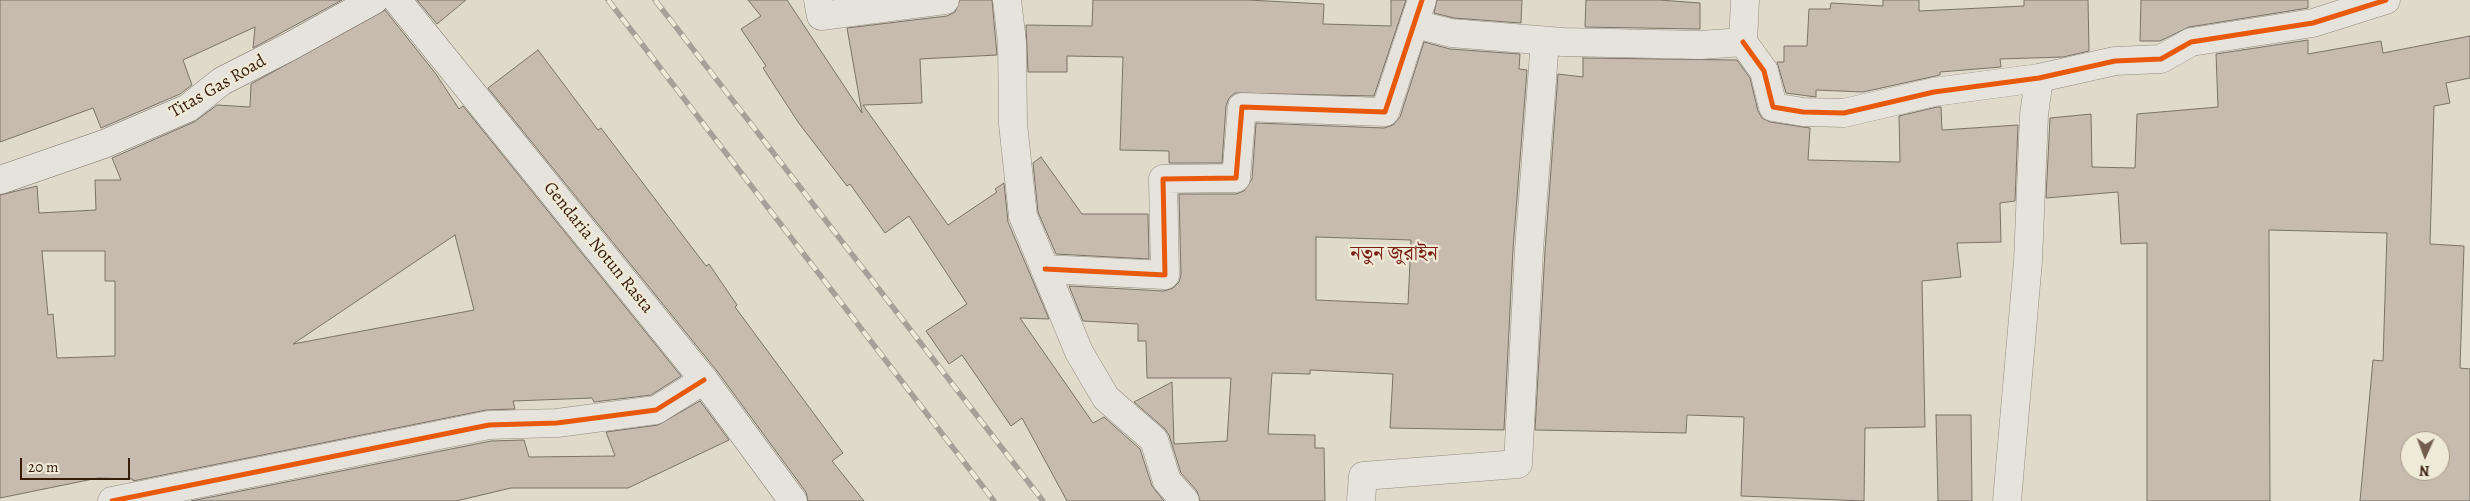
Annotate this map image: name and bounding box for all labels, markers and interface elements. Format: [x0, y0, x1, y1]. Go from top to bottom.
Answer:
street label: Titas Gas Road [166, 51, 270, 123]
street label: Gendaria Notun Rasta [538, 178, 658, 318]
district label: নতুন জুরাইন [1350, 243, 1438, 267]
north arrow [2400, 431, 2450, 481]
scale bar [22, 448, 132, 480]
text: 20 m [28, 457, 59, 477]
text: N [2419, 461, 2430, 480]

